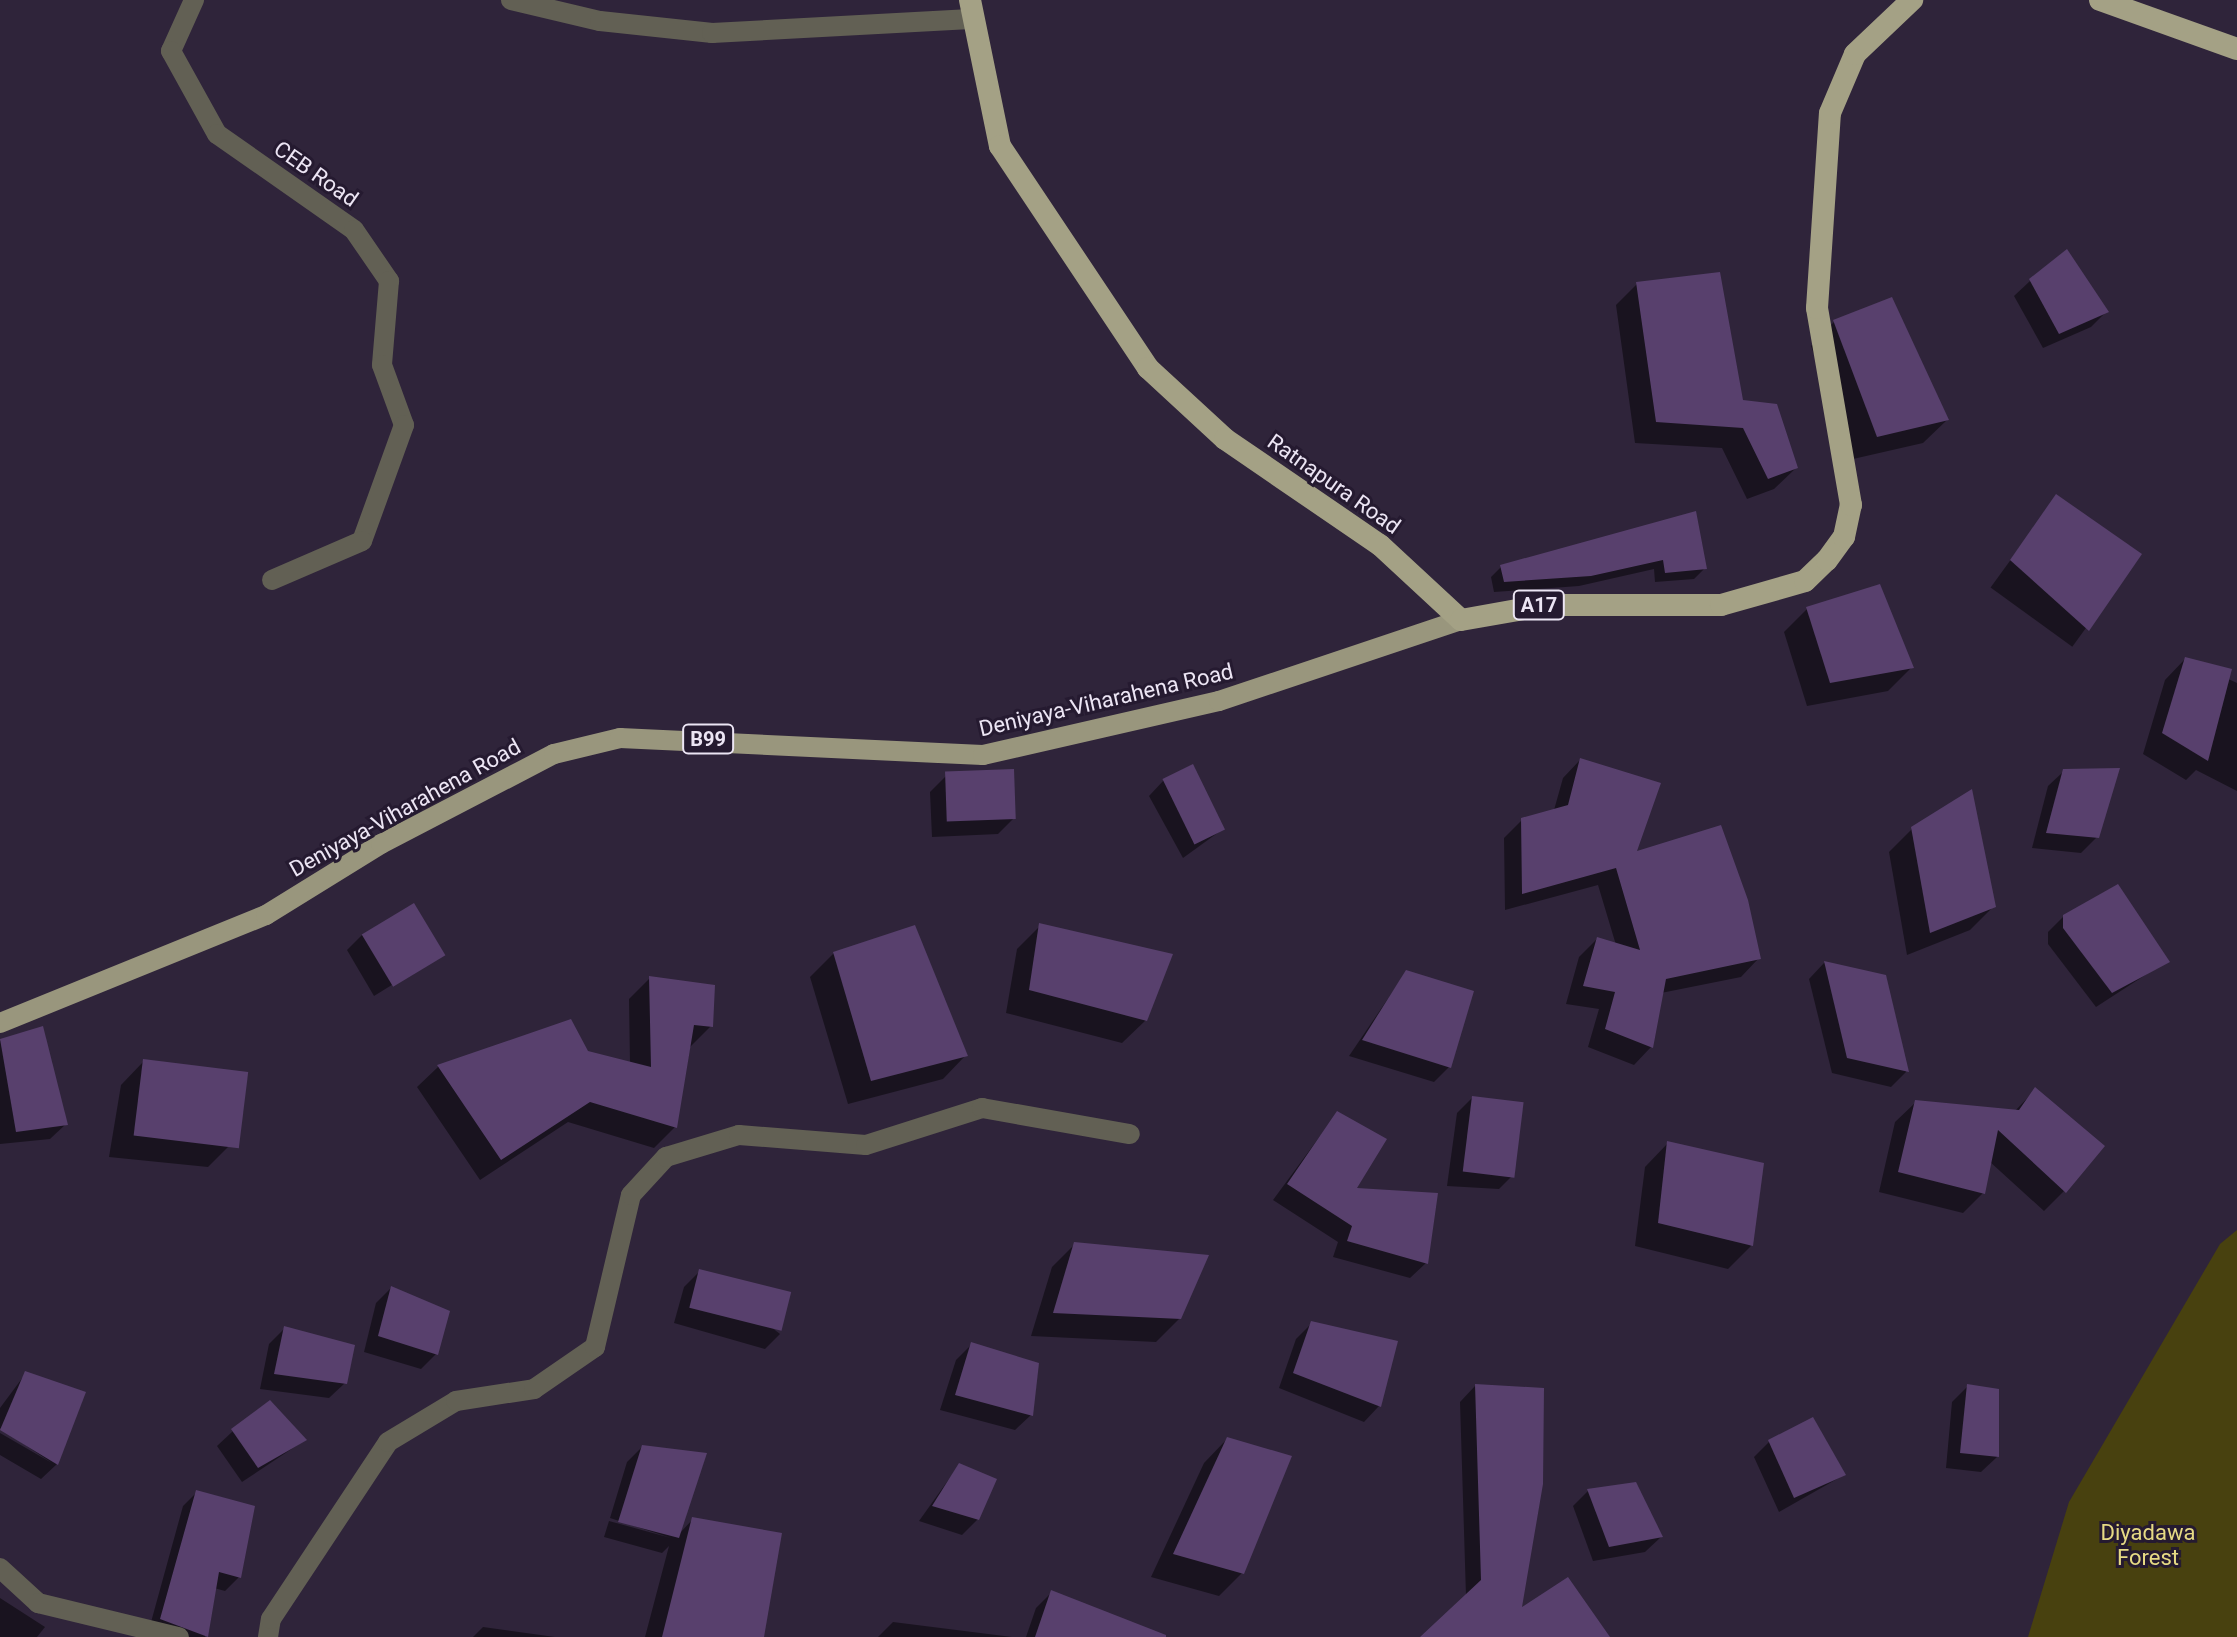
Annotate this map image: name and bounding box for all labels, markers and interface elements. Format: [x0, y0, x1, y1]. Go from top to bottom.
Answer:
street label: CEB Road [269, 136, 363, 212]
street label: Ratnapura Road [1262, 428, 1406, 540]
road number: A17 [1511, 589, 1567, 621]
street label: Deniyaya-Viharahena Road [976, 658, 1236, 742]
road number: B99 [682, 723, 734, 755]
street label: Deniyaya-Viharahena Road [285, 733, 525, 883]
park label: Diyadawa Forest [2101, 1519, 2195, 1570]

